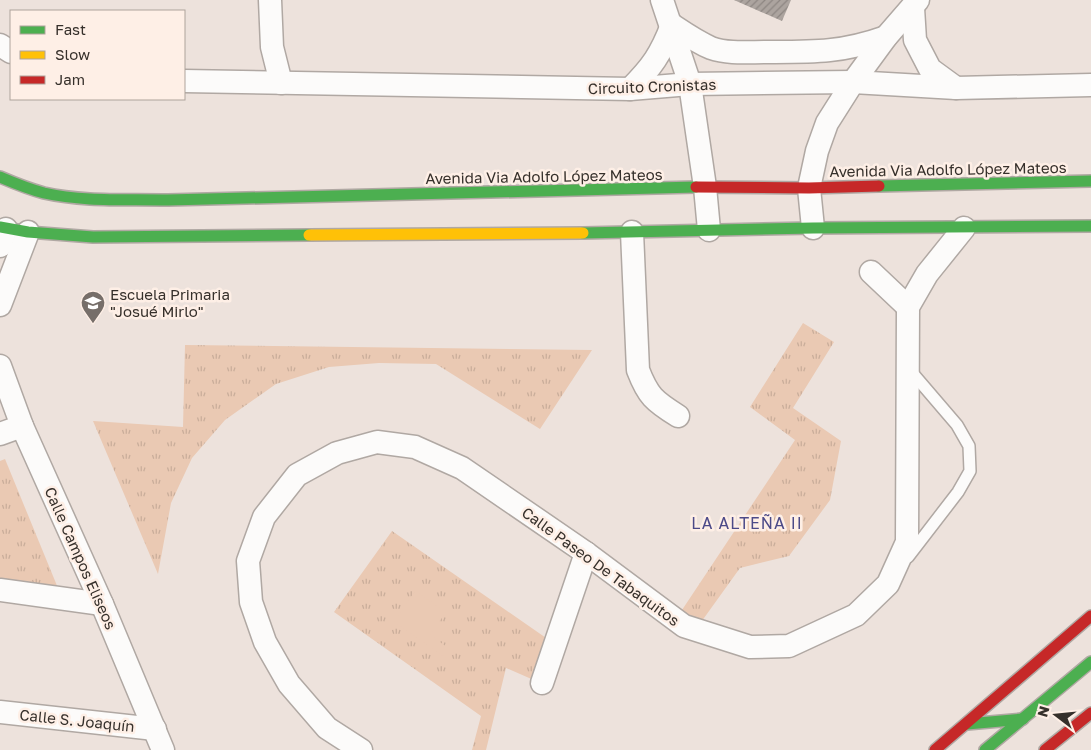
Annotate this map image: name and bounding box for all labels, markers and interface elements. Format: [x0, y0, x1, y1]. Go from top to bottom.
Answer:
legend [10, 10, 185, 100]
text: Fast [55, 20, 86, 38]
text: Slow [55, 45, 90, 63]
text: Jam [55, 70, 85, 88]
street label: Circuito Cronistas [587, 75, 717, 97]
street label: Avenida Via Adolfo López Mateos [829, 158, 1067, 180]
street label: Avenida Via Adolfo López Mateos [425, 165, 663, 187]
place label: Escuela Primaria "Josué Mirlo" [110, 285, 230, 320]
school or university icon: Escuela Primaria "Josué Mirlo" [80, 290, 106, 324]
street label: Calle Campos Eliseos [41, 484, 121, 632]
street label: Calle Paseo De Tabaquitos [519, 503, 683, 629]
district label: LA ALTEÑA II [691, 513, 803, 533]
north arrow [1031, 690, 1081, 740]
text: N [1033, 704, 1053, 719]
street label: Calle S. Joaquín [19, 705, 135, 735]

